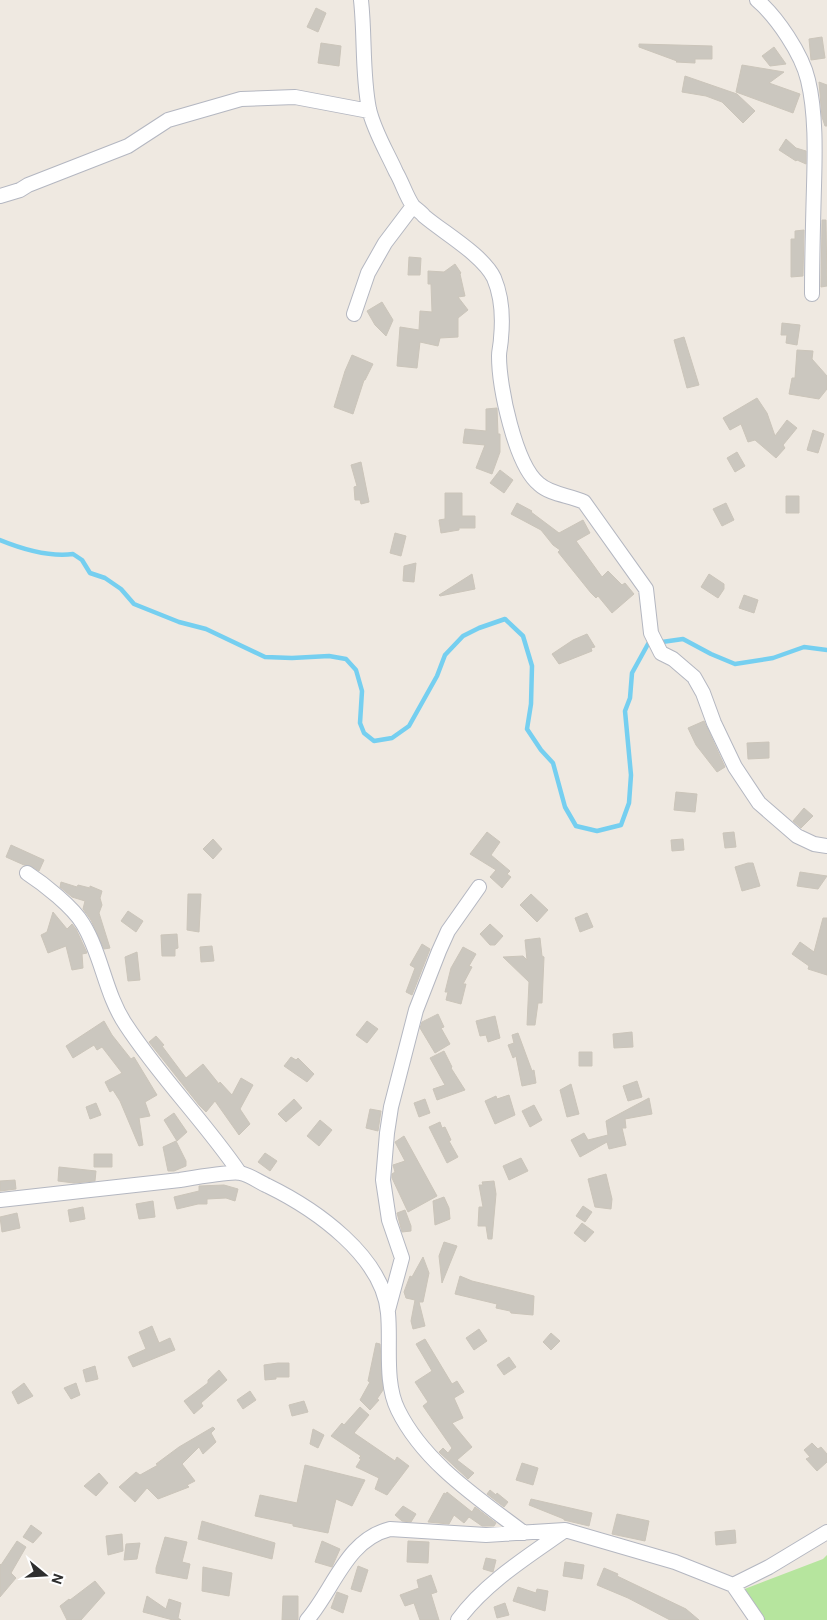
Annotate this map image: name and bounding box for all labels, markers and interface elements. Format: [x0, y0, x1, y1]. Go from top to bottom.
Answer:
north arrow [20, 1550, 70, 1600]
text: N [48, 1572, 67, 1586]

